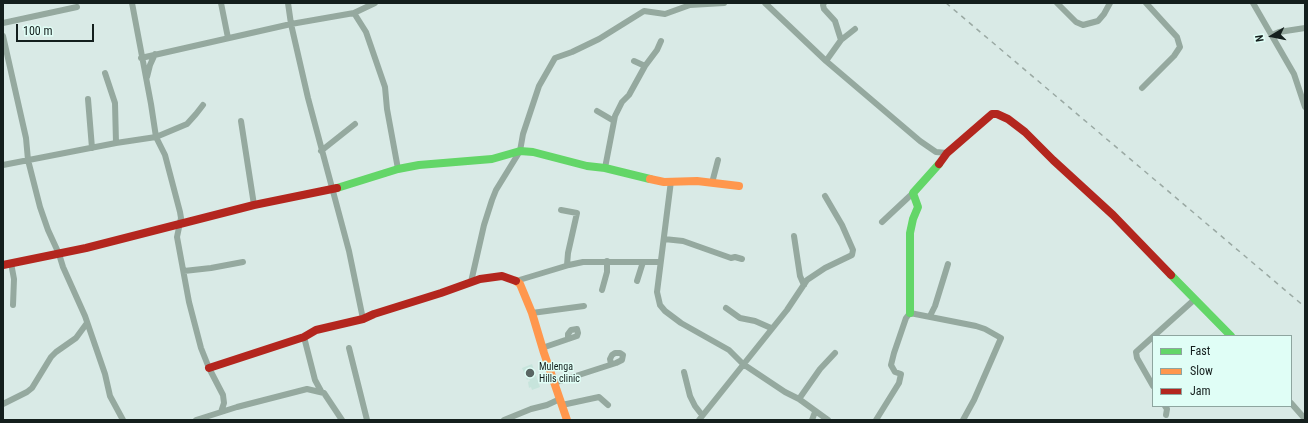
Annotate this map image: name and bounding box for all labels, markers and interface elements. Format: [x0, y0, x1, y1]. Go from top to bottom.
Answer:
scale bar [18, 16, 96, 42]
north arrow [1252, 16, 1292, 56]
text: 100 m [23, 24, 53, 38]
text: N [1253, 34, 1267, 43]
legend [1152, 335, 1292, 407]
text: Fast [1190, 344, 1210, 358]
place label: Mulenga Hills clinic [539, 361, 580, 384]
text: Slow [1190, 364, 1213, 378]
marker: Mulenga Hills clinic [524, 367, 536, 379]
text: Jam [1190, 384, 1211, 398]

